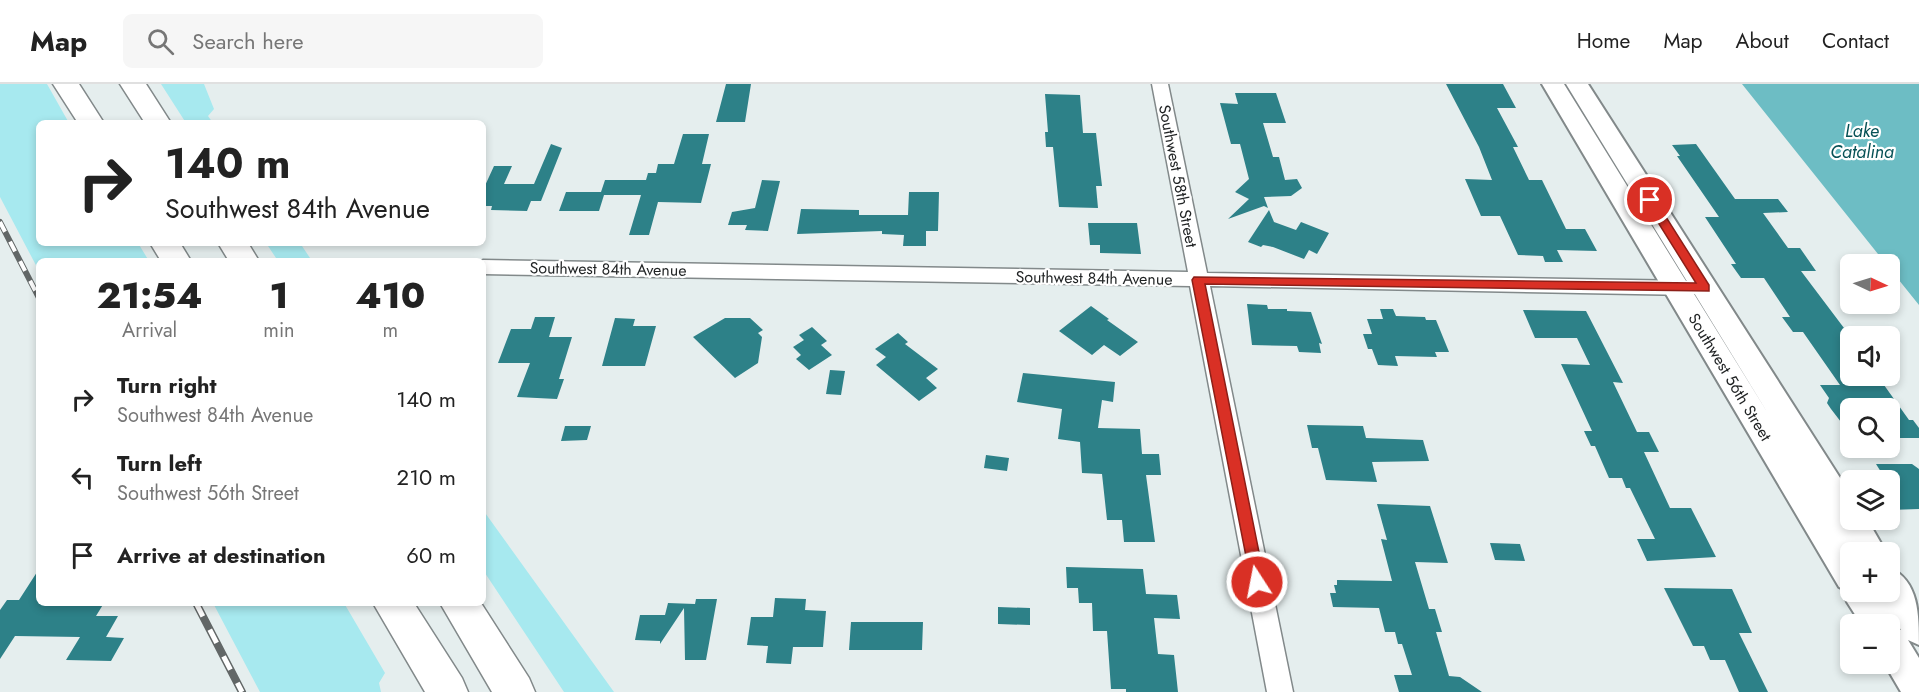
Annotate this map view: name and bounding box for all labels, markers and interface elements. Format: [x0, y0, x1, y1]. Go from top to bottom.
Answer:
search box [123, 14, 543, 68]
text: Map [30, 21, 87, 62]
icon: search [144, 25, 177, 58]
text: Search here [192, 25, 304, 57]
text: Home [1577, 26, 1630, 56]
text: Map [1663, 26, 1703, 56]
text: About [1736, 26, 1789, 56]
text: Contact [1822, 26, 1889, 56]
street label: Southwest 58th Street [1153, 103, 1203, 250]
water label: Lake Catalina [1830, 118, 1894, 165]
text: 140 m [165, 133, 291, 194]
icon: right [66, 144, 144, 222]
pin [1624, 174, 1675, 225]
icon: arrive [1633, 183, 1666, 216]
text: Southwest 84th Avenue [165, 189, 430, 228]
north arrow [1840, 254, 1900, 314]
map controls [1840, 254, 1900, 674]
street label: Southwest 84th Avenue [529, 256, 687, 282]
street label: Southwest 84th Avenue [1015, 265, 1173, 291]
text: 21:54 [97, 269, 203, 321]
text: 1 [269, 269, 288, 321]
text: 410 [355, 269, 425, 321]
street label: Southwest 56th Street [1683, 309, 1777, 445]
text: Arrival [122, 316, 177, 345]
text: min [263, 316, 295, 345]
text: m [382, 316, 398, 345]
button: sound [1840, 326, 1900, 386]
text: Turn right [117, 369, 217, 401]
icon: right [66, 383, 99, 416]
text: 140 m [396, 383, 456, 415]
button: search [1840, 398, 1900, 458]
text: Southwest 84th Avenue [117, 401, 313, 430]
text: Turn left [117, 447, 202, 479]
icon: left [66, 461, 99, 494]
text: 210 m [397, 461, 456, 493]
button: layers [1840, 470, 1900, 530]
text: Southwest 56th Street [117, 479, 299, 508]
icon: arrive [66, 539, 99, 572]
text: Arrive at destination [117, 539, 326, 571]
text: 60 m [406, 539, 456, 571]
button: + [1840, 542, 1900, 602]
position arrow [1225, 550, 1289, 614]
button: − [1840, 614, 1900, 674]

